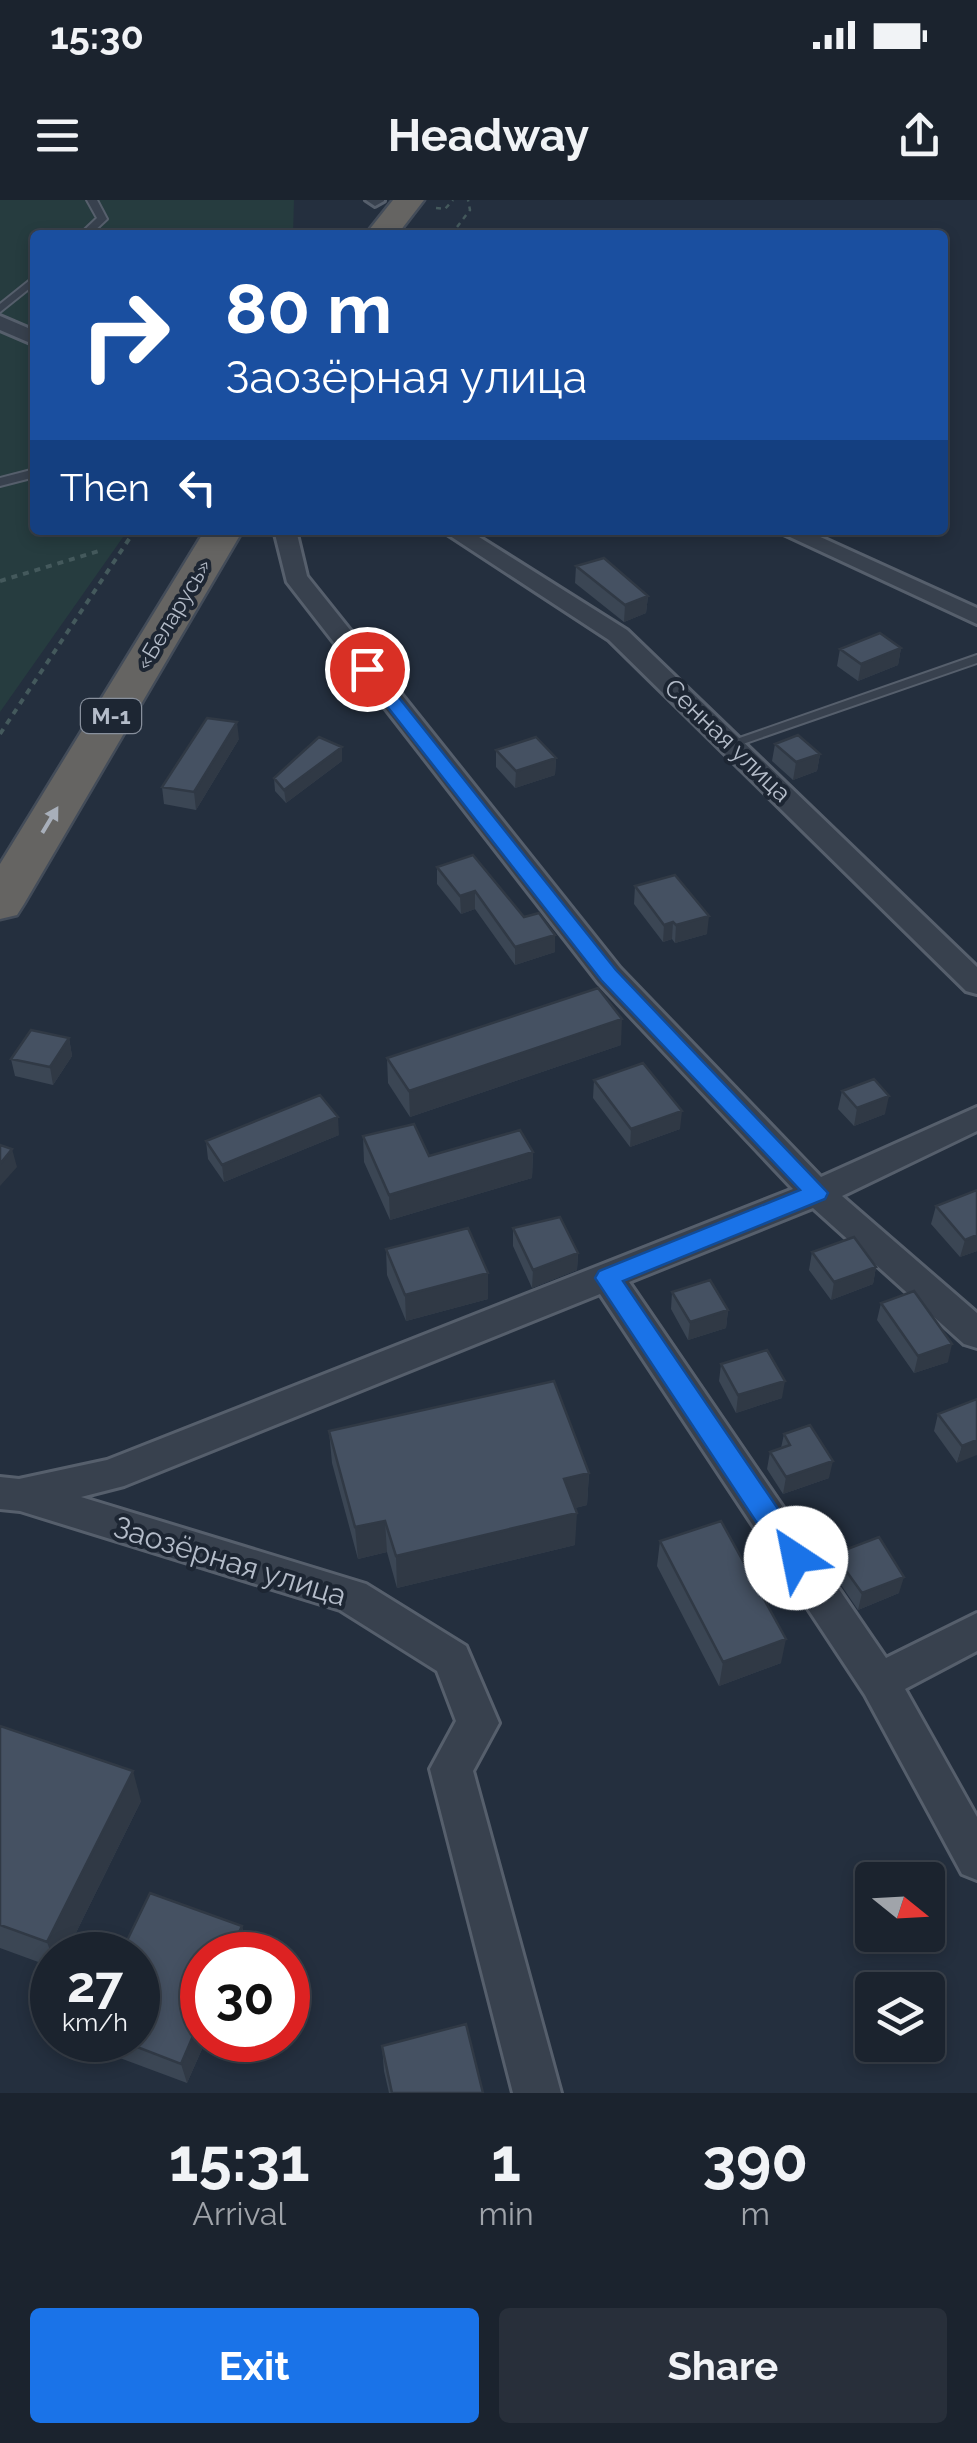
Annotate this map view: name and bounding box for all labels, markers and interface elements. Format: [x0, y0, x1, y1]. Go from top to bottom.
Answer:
text: 15:30 [50, 13, 144, 58]
icon: menu [30, 108, 85, 163]
icon: share [892, 108, 947, 163]
text: Headway [388, 109, 589, 162]
text: 80 m [225, 267, 392, 349]
icon: right [60, 270, 190, 400]
text: Заозёрная улица [225, 351, 587, 404]
icon: left [170, 460, 225, 515]
text: Then [60, 465, 150, 510]
street label: «Беларусь» [130, 554, 216, 674]
pin [325, 627, 410, 712]
icon: arrive [340, 642, 395, 697]
street label: Сенная улица [659, 672, 797, 808]
road number: М-1 [81, 699, 141, 733]
one-way arrow [41, 806, 58, 834]
position arrow [744, 1506, 848, 1610]
street label: Заозёрная улица [109, 1509, 351, 1613]
north arrow [855, 1862, 945, 1952]
map controls [855, 1862, 945, 2062]
speed limit sign: 30 [180, 1932, 310, 2062]
text: 27 [67, 1955, 123, 2014]
button: layers [855, 1972, 945, 2062]
text: km/h [62, 2007, 128, 2037]
text: 15:31 [169, 2125, 310, 2195]
text: 1 [491, 2125, 521, 2195]
text: 390 [702, 2125, 808, 2195]
text: Arrival [192, 2195, 286, 2232]
text: min [479, 2195, 534, 2232]
text: m [741, 2195, 770, 2232]
button: Exit [30, 2308, 479, 2423]
button: Share [499, 2308, 947, 2423]

